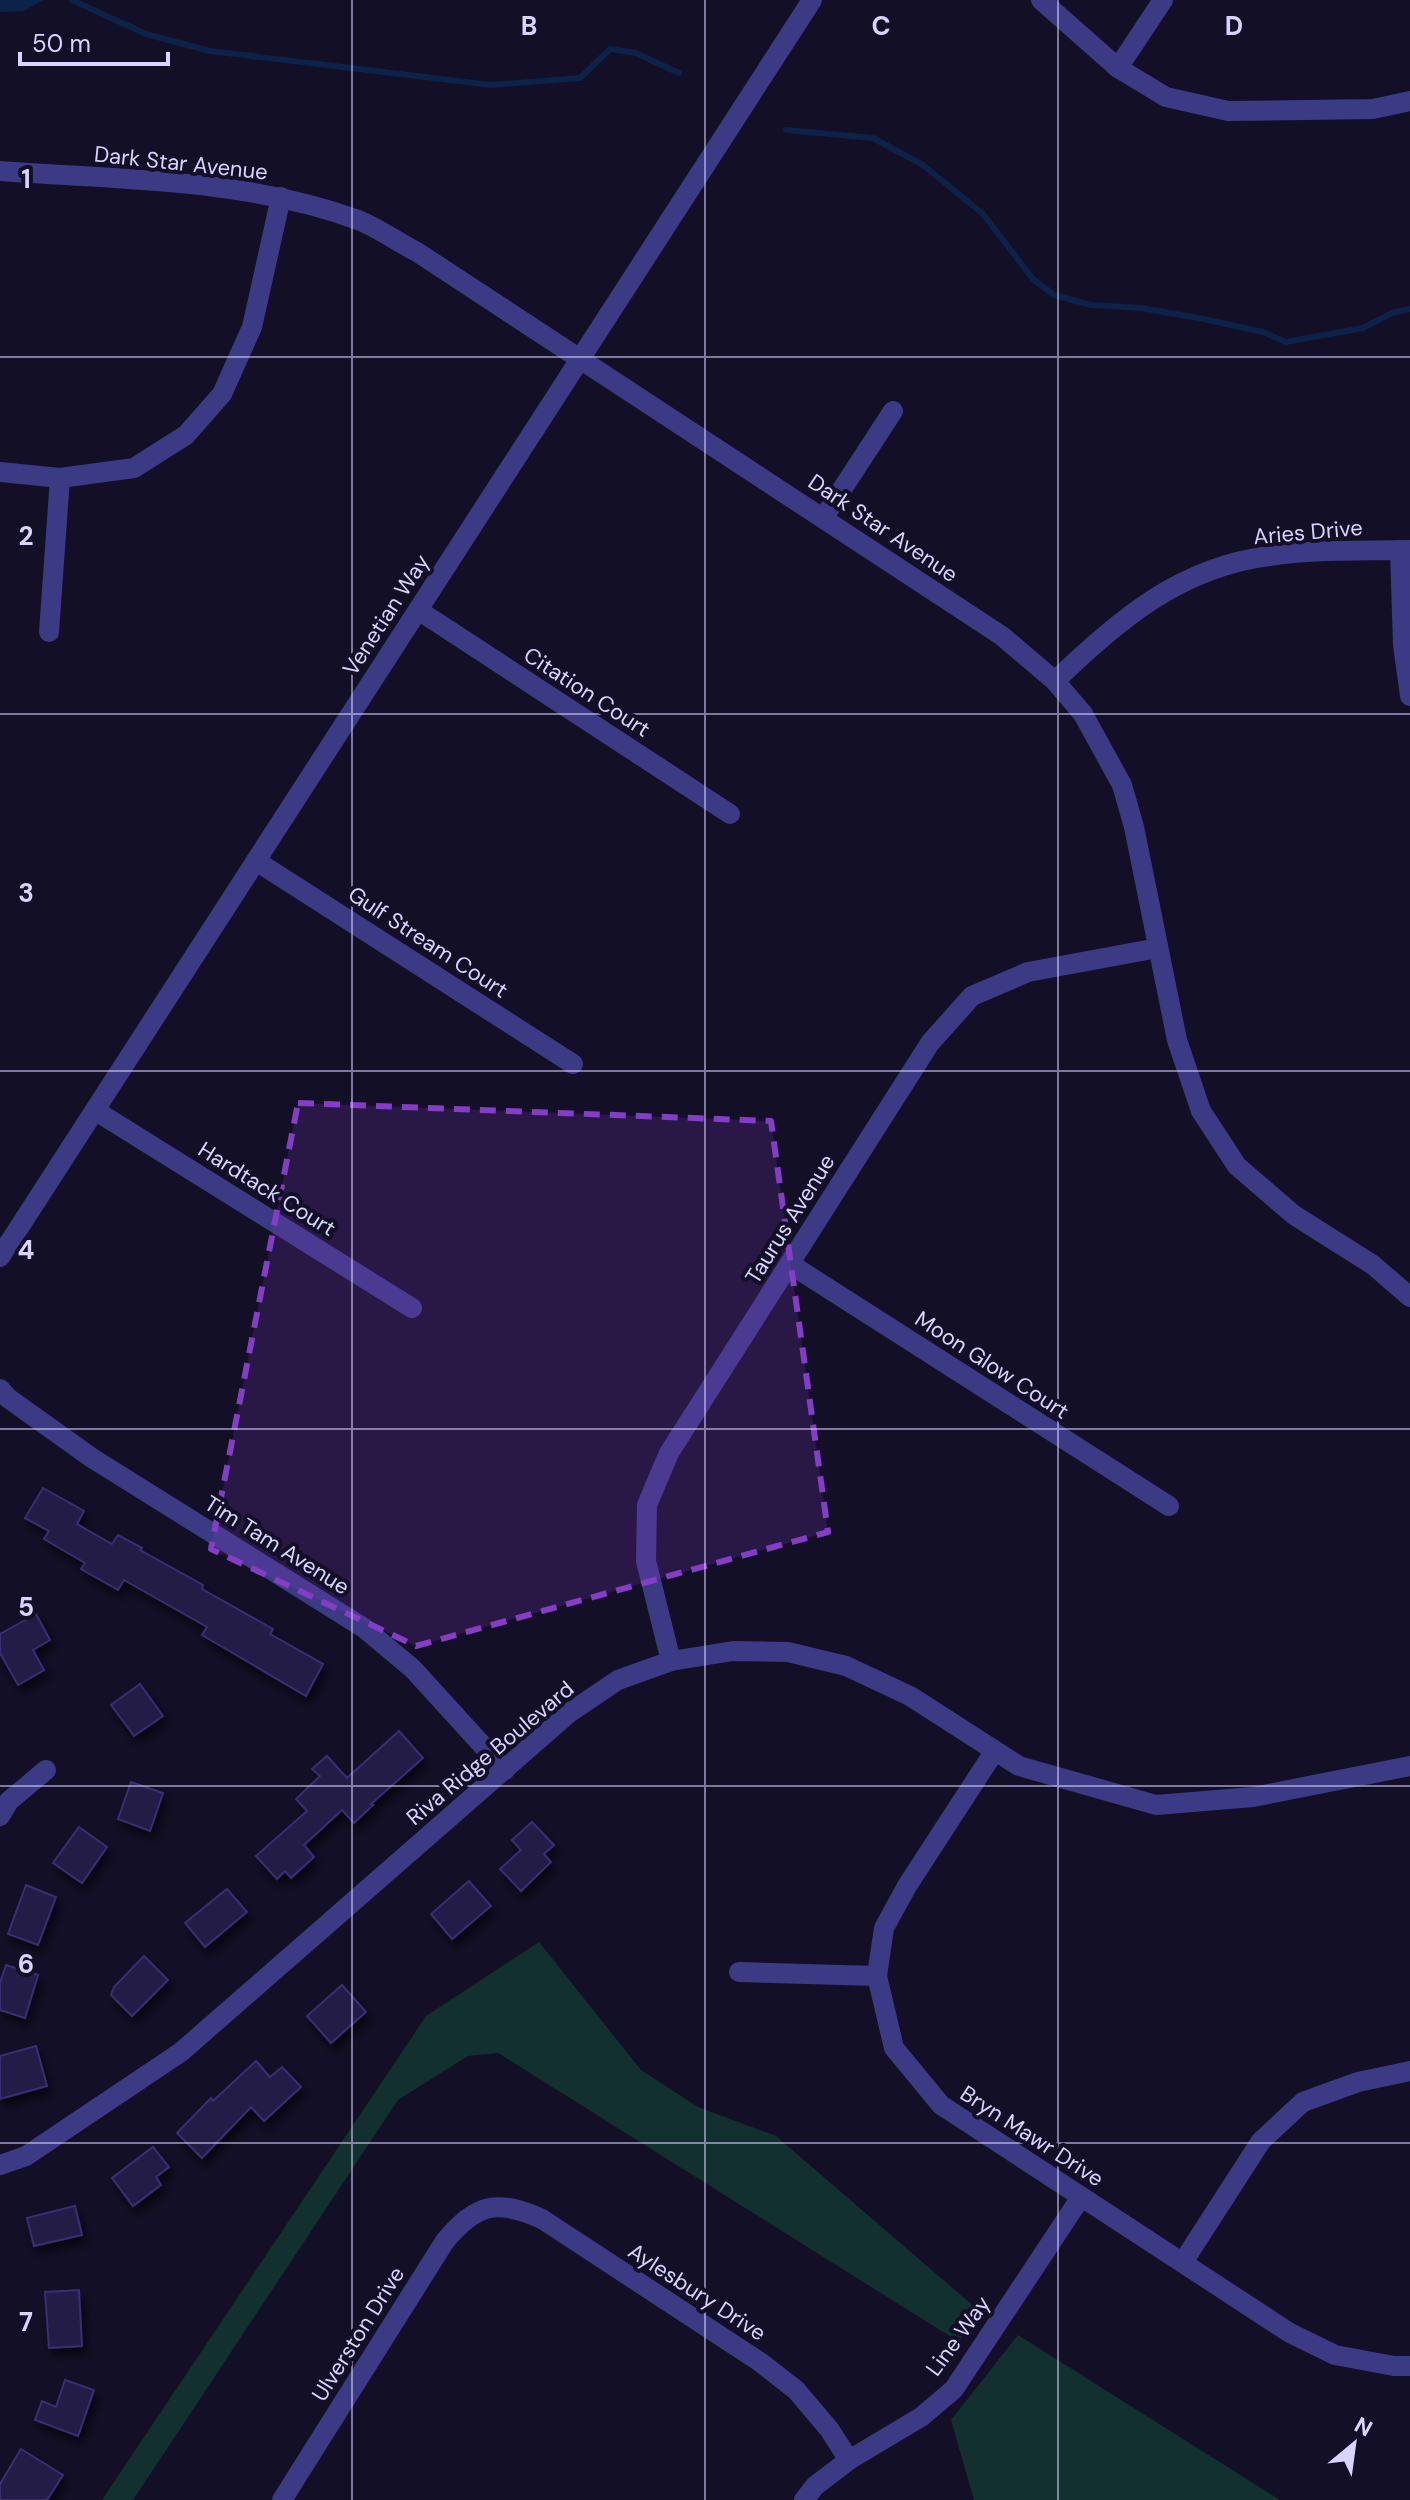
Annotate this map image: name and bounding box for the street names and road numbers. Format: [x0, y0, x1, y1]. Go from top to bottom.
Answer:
street label: Dark Star Avenue [93, 139, 269, 187]
street label: Dark Star Avenue [803, 467, 963, 589]
street label: Aries Drive [1252, 513, 1364, 551]
street label: Venetian Way [336, 549, 436, 681]
street label: Citation Court [518, 640, 656, 744]
street label: Gulf Stream Court [343, 880, 513, 1004]
street label: Hardtack Court [193, 1135, 341, 1243]
street label: Taurus Avenue [739, 1149, 841, 1289]
street label: Moon Glow Court [909, 1304, 1075, 1426]
street label: Tim Tam Avenue [199, 1489, 355, 1601]
street label: Riva Ridge Boulevard [400, 1674, 580, 1832]
street label: Bryn Mawr Drive [955, 2079, 1109, 2193]
street label: Aylesbury Drive [623, 2237, 771, 2347]
street label: Ulverston Drive [305, 2261, 411, 2407]
street label: Line Way [919, 2290, 997, 2382]

